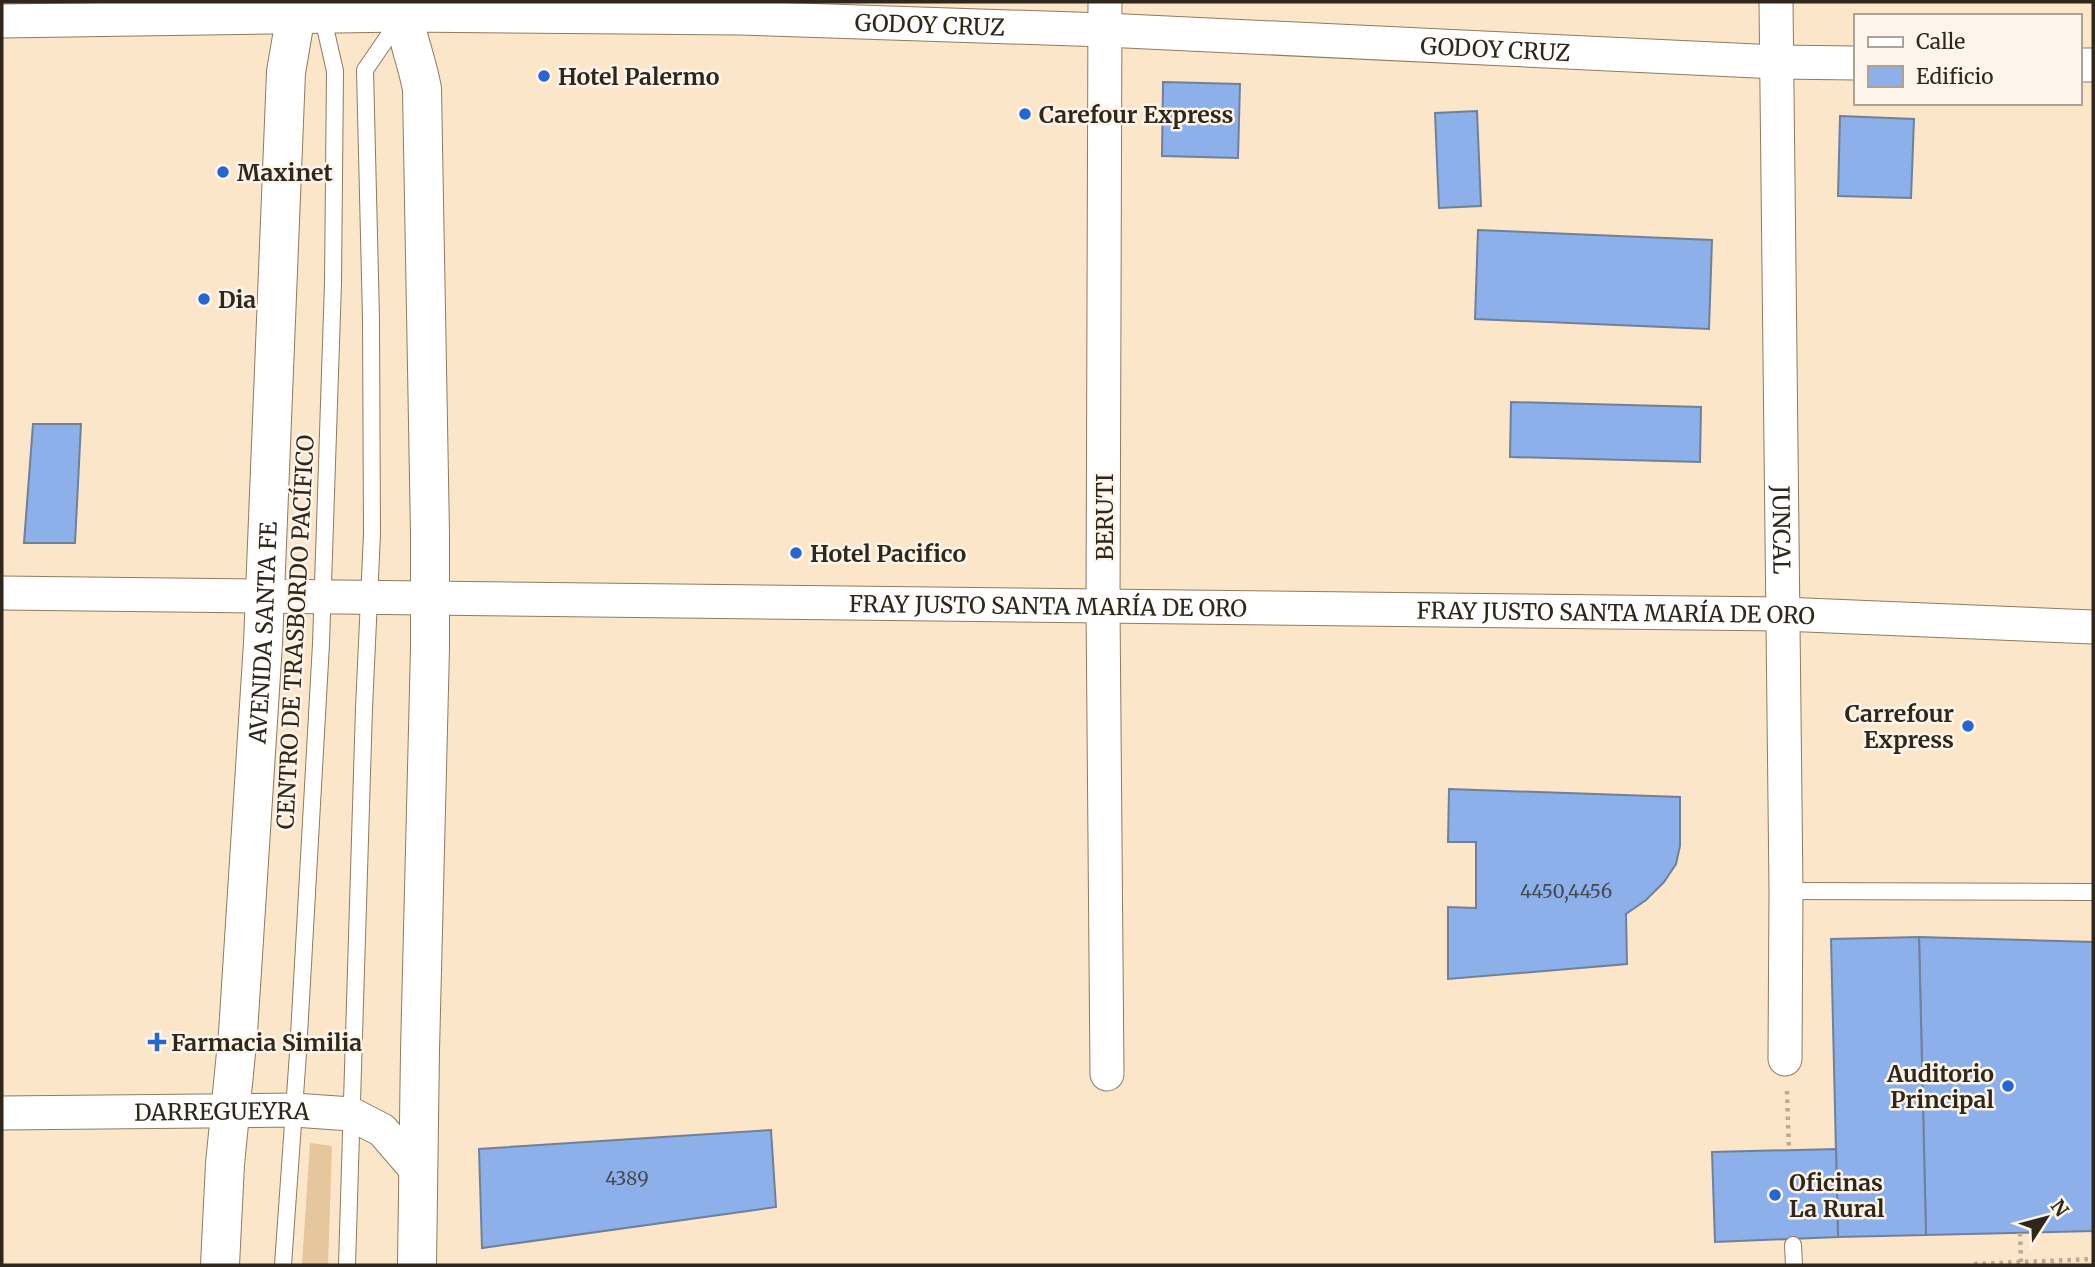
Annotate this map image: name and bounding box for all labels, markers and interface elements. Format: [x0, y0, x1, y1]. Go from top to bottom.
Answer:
street label: GODOY CRUZ [854, 7, 1005, 41]
legend [1854, 14, 2081, 105]
text: Calle [1916, 28, 1965, 55]
street label: GODOY CRUZ [1420, 31, 1571, 67]
place label: Hotel Palermo [558, 62, 720, 91]
text: Edificio [1916, 63, 1993, 90]
marker: Hotel Palermo [536, 68, 552, 84]
place label: Carefour Express [1039, 100, 1234, 129]
marker: Carefour Express [1017, 106, 1033, 122]
place label: Maxinet [237, 158, 333, 187]
marker: Maxinet [215, 164, 231, 180]
place label: Dia [218, 285, 256, 314]
marker: Dia [196, 291, 212, 307]
street label: CENTRO DE TRASBORDO PACÍFICO [270, 434, 320, 830]
street label: BERUTI [1090, 473, 1119, 561]
street label: JUNCAL [1767, 484, 1797, 575]
street label: AVENIDA SANTA FE [242, 520, 282, 746]
place label: Hotel Pacifico [810, 539, 966, 568]
marker: Hotel Pacifico [788, 545, 804, 561]
street label: FRAY JUSTO SANTA MARÍA DE ORO [849, 588, 1247, 622]
street label: FRAY JUSTO SANTA MARÍA DE ORO [1417, 595, 1816, 630]
place label: Carrefour Express [1845, 699, 1954, 754]
marker: Carrefour Express [1960, 718, 1976, 734]
house number: 4450,4456 [1520, 879, 1612, 903]
place label: Farmacia Similia [171, 1028, 362, 1057]
marker: Farmacia Similia [149, 1034, 165, 1050]
place label: Auditorio Principal [1886, 1059, 1995, 1114]
marker: Auditorio Principal [2000, 1078, 2016, 1094]
street label: DARREGUEYRA [134, 1095, 312, 1126]
house number: 4389 [605, 1166, 649, 1190]
place label: Oficinas La Rural [1789, 1168, 1885, 1223]
north arrow [2011, 1183, 2081, 1253]
marker: Oficinas La Rural [1767, 1187, 1783, 1203]
text: N [2046, 1195, 2074, 1221]

